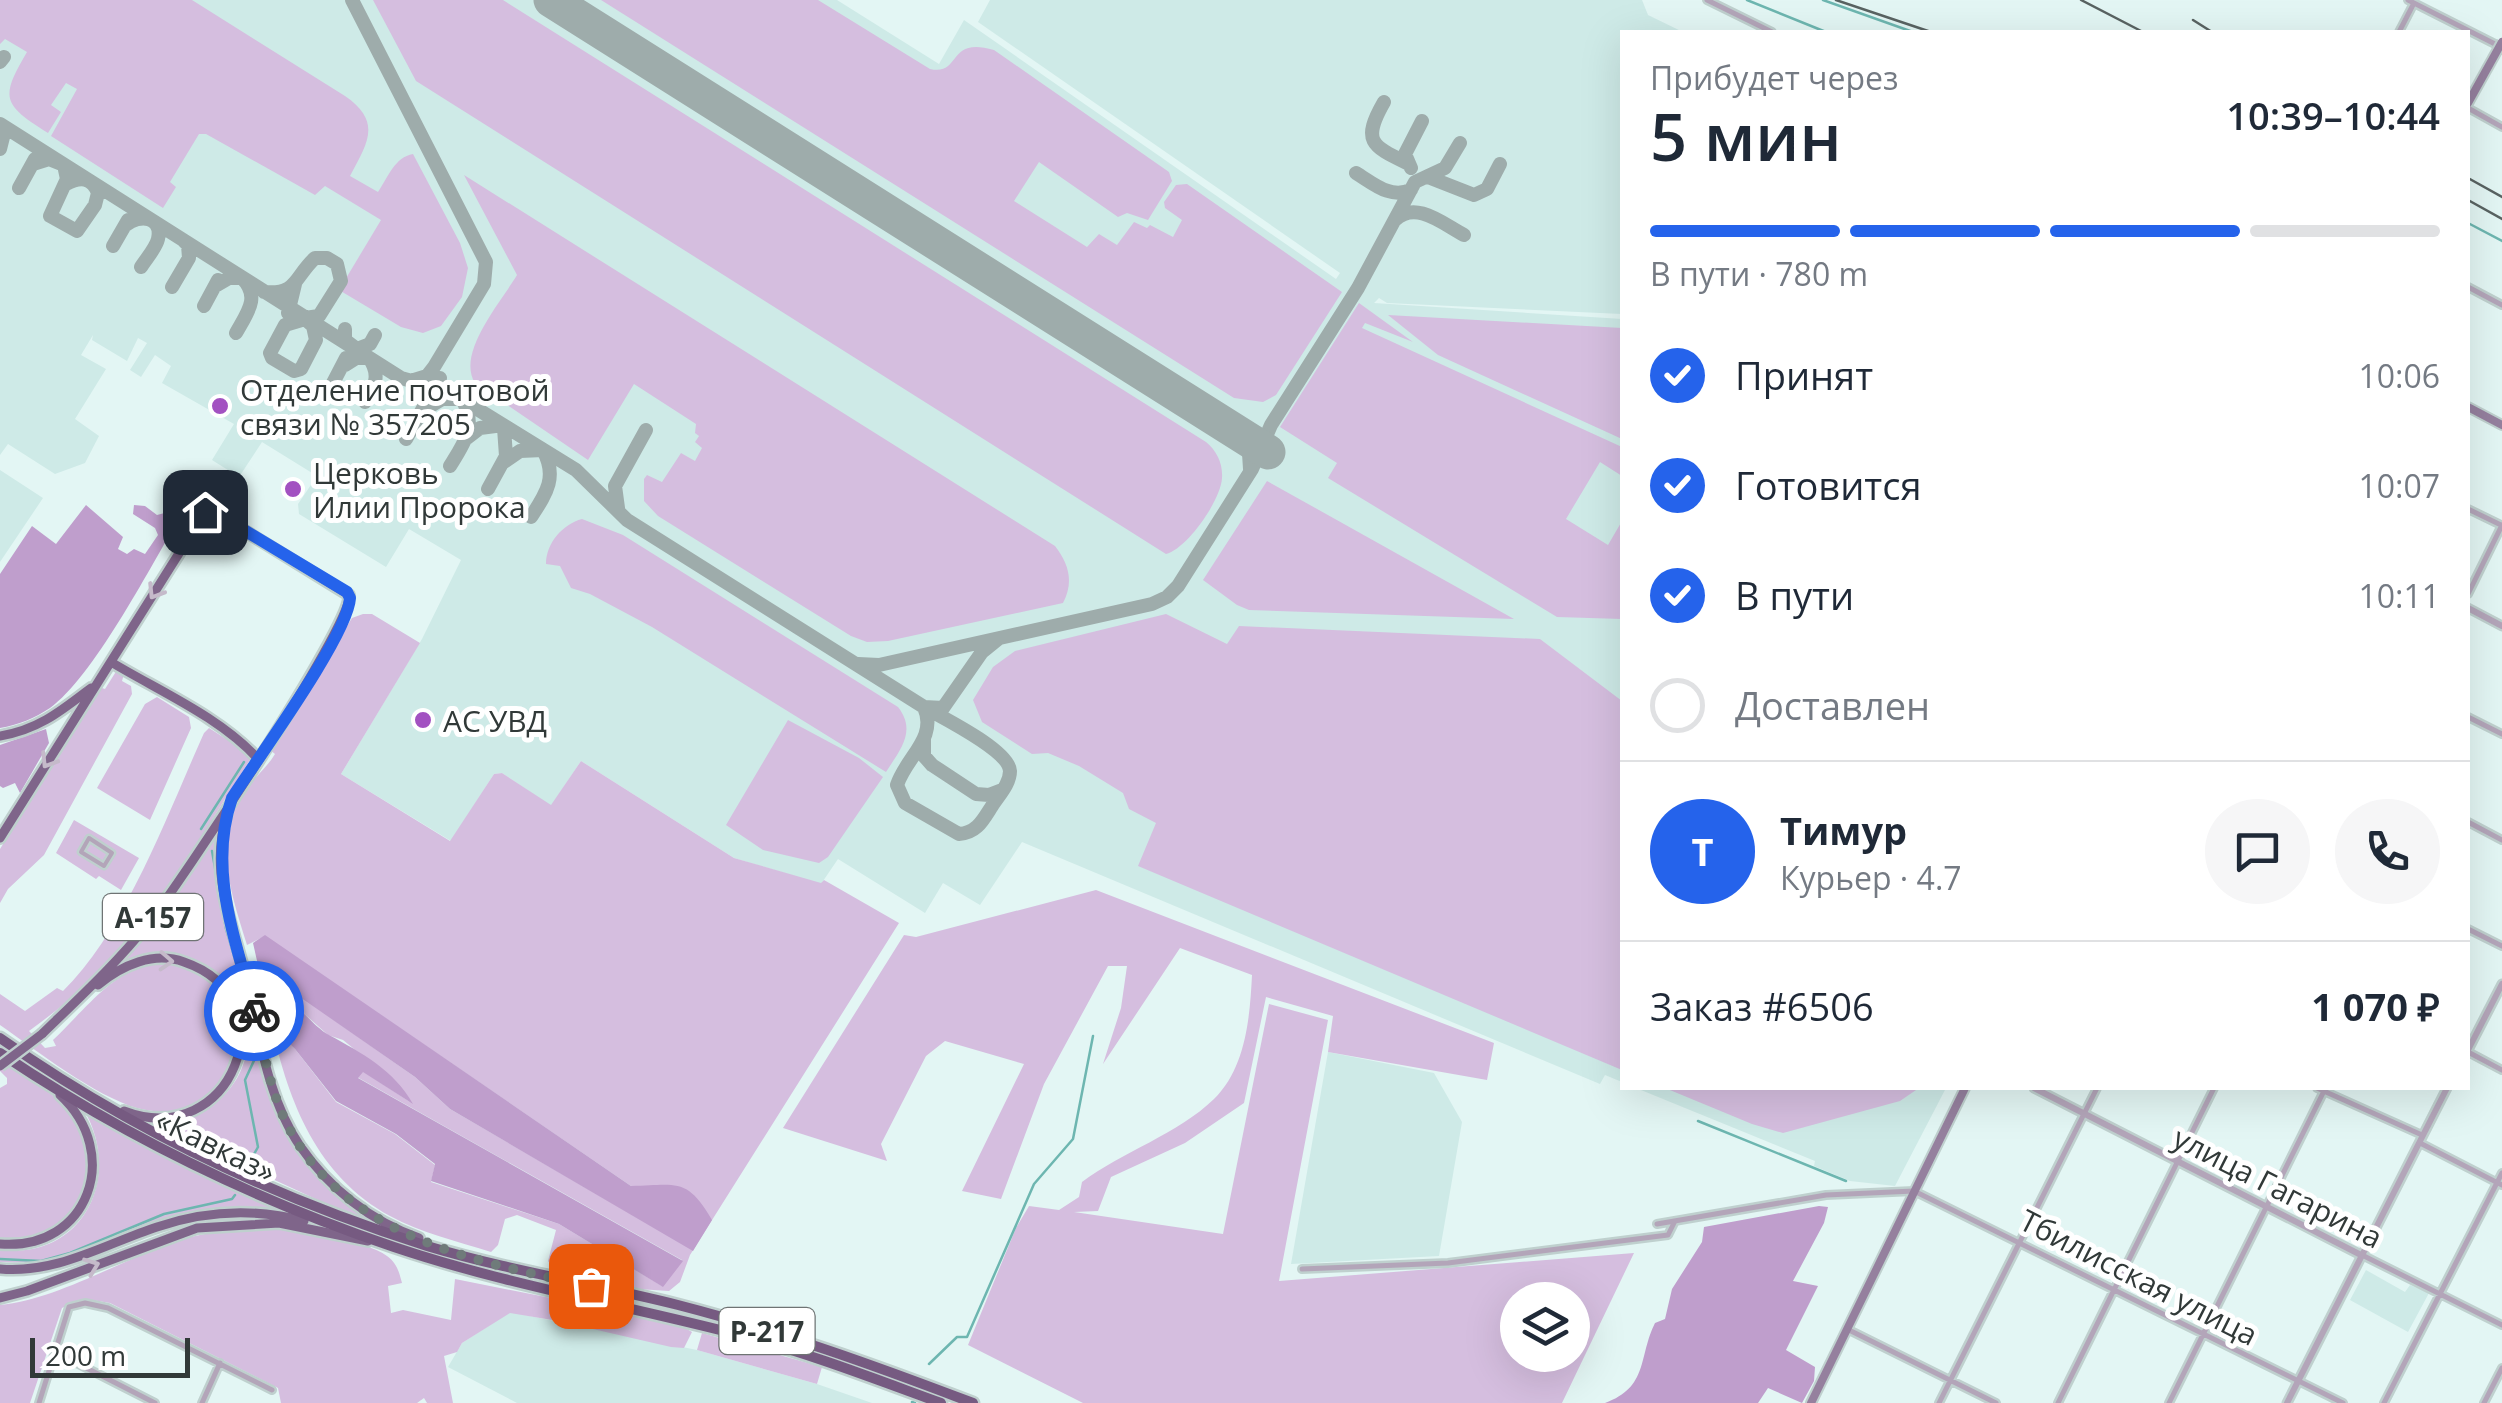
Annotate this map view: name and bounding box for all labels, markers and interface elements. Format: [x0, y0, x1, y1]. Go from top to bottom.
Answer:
text: Прибудет через [1650, 56, 1898, 99]
text: 10:39–10:44 [2226, 89, 2440, 141]
text: 5 мин [1650, 92, 1842, 180]
text: В пути · 780 m [1650, 252, 1868, 295]
icon: check [1650, 348, 1705, 403]
text: Принят [1735, 349, 1873, 401]
text: 10:06 [2358, 354, 2440, 397]
place label: Отделение почтовой связи № 357205 [240, 369, 550, 444]
marker: Отделение почтовой связи № 357205 [209, 395, 231, 417]
place label: Церковь Илии Пророка [313, 452, 526, 527]
icon: check [1650, 458, 1705, 513]
text: Готовится [1735, 459, 1921, 511]
text: 10:07 [2358, 464, 2440, 507]
pin [163, 470, 248, 555]
marker: Церковь Илии Пророка [282, 478, 304, 500]
icon: home [178, 485, 233, 540]
icon: check [1650, 568, 1705, 623]
text: В пути [1735, 569, 1854, 621]
text: 10:11 [2358, 574, 2440, 617]
one-way arrow [148, 581, 167, 599]
text: Доставлен [1735, 679, 1930, 731]
place label: АС УВД [443, 700, 547, 741]
marker: АС УВД [412, 709, 434, 731]
one-way arrow [42, 750, 61, 768]
button: chat [2205, 799, 2310, 904]
button: phone [2335, 799, 2440, 904]
text: Тимур [1780, 804, 1907, 856]
text: Т [1691, 825, 1714, 877]
text: Курьер · 4.7 [1780, 856, 1962, 899]
road number: А-157 [103, 894, 203, 940]
one-way arrow [158, 950, 174, 971]
courier [204, 961, 304, 1061]
text: Заказ #6506 [1650, 980, 1874, 1032]
text: 1 070 ₽ [2311, 980, 2440, 1032]
icon: bike [227, 984, 282, 1039]
street label: «Кавказ» [149, 1098, 283, 1192]
street label: улица Гагарина [2166, 1117, 2390, 1257]
street label: Тбилисская улица [2013, 1199, 2265, 1355]
pin [549, 1244, 634, 1329]
one-way arrow [82, 1258, 100, 1278]
icon: bag [564, 1259, 619, 1314]
map controls [1500, 1282, 1590, 1372]
button: layers [1500, 1282, 1590, 1372]
road number: Р-217 [720, 1308, 814, 1354]
scale bar [30, 1333, 190, 1378]
text: 200 m [45, 1336, 126, 1374]

